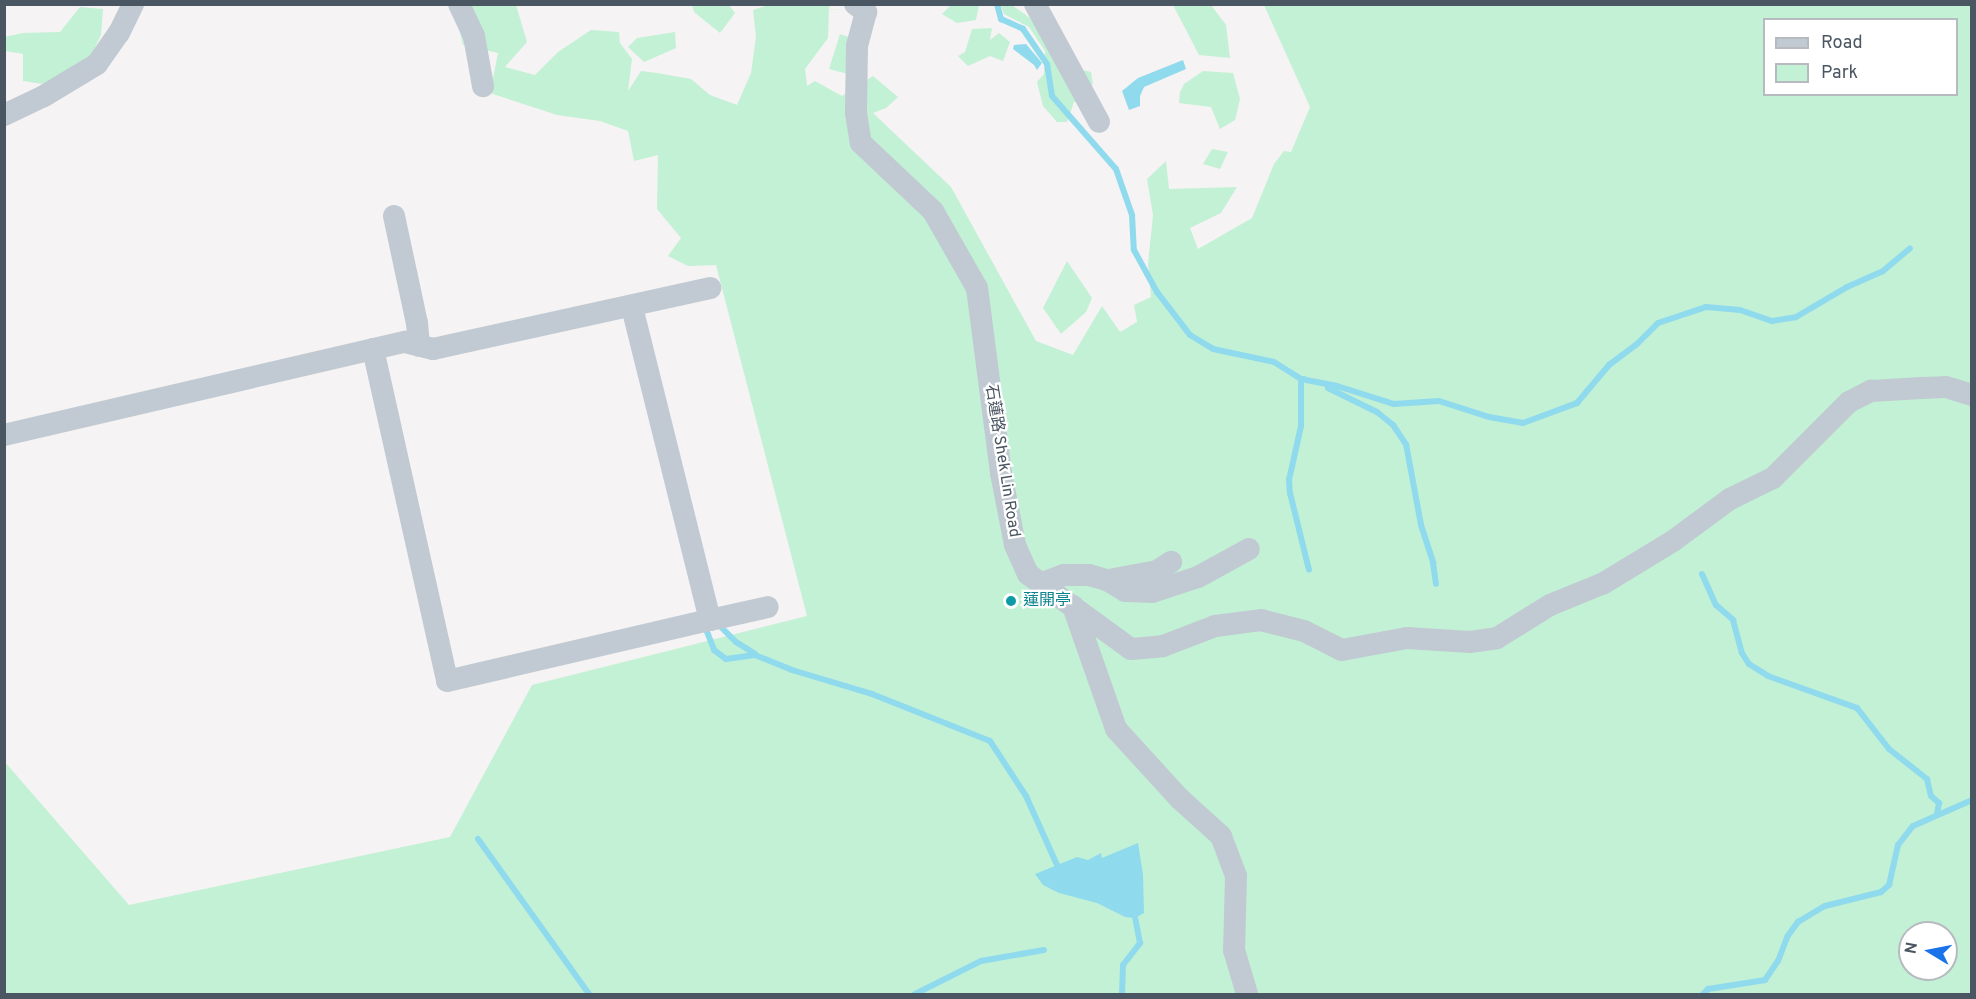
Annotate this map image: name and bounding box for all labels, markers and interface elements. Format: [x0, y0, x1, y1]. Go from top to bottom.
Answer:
legend [1763, 18, 1958, 96]
text: Road [1821, 32, 1863, 55]
text: Park [1821, 62, 1858, 85]
street label: 石蓮路 Shek Lin Road [980, 383, 1024, 539]
place label: 蓮開亭 [1023, 591, 1071, 611]
marker: 蓮開亭 [1004, 594, 1018, 608]
north arrow [1898, 921, 1958, 981]
text: N [1901, 941, 1923, 956]

